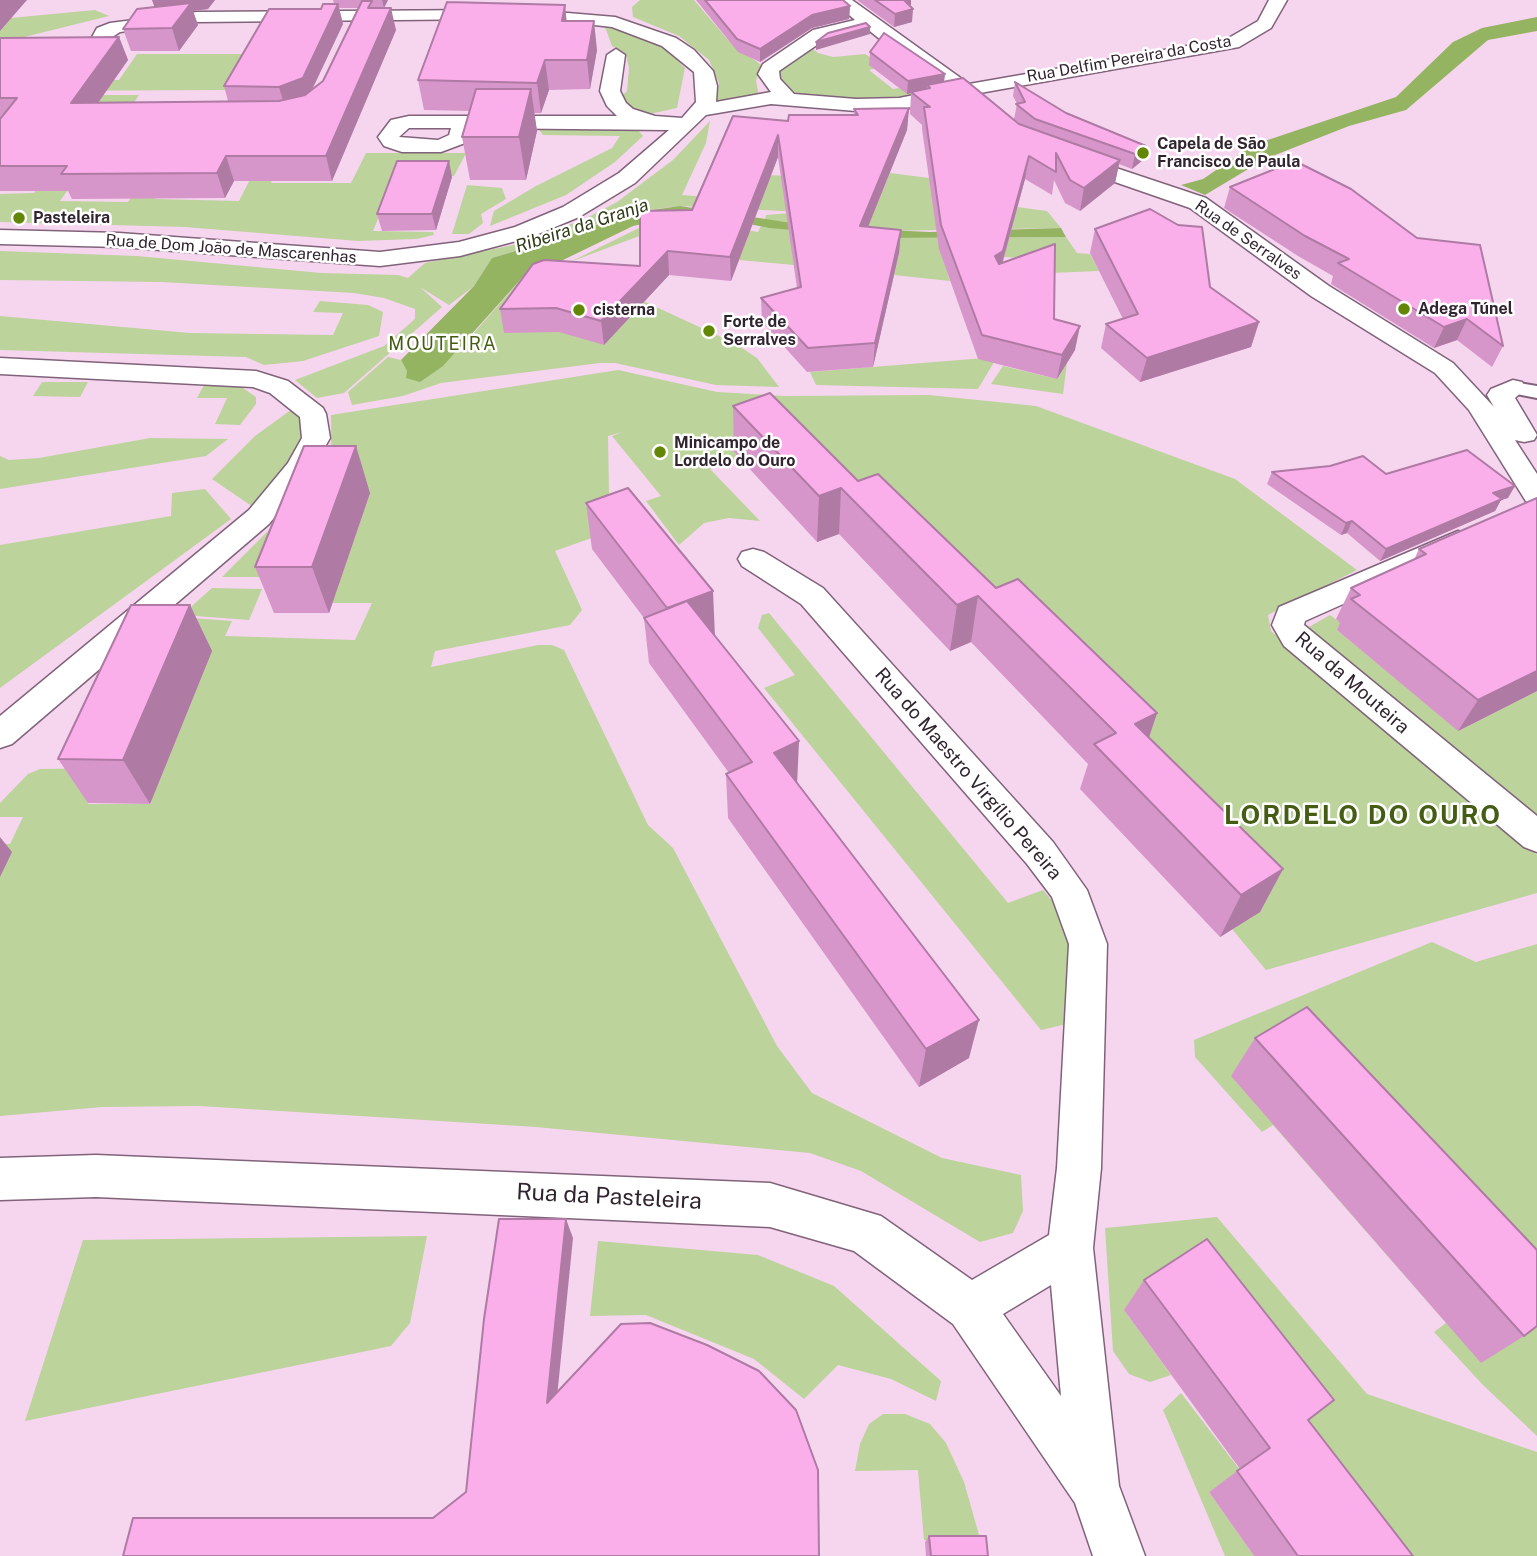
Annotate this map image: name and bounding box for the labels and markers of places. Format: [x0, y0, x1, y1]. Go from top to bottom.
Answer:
place label: Capela de São Francisco de Paula [1157, 134, 1300, 172]
marker: Capela de São Francisco de Paula [1135, 145, 1151, 161]
place label: Pasteleira [33, 208, 110, 228]
marker: Pasteleira [11, 210, 27, 226]
place label: Adega Túnel [1418, 299, 1513, 319]
place label: cisterna [593, 300, 655, 320]
marker: Adega Túnel [1396, 301, 1412, 317]
marker: cisterna [571, 302, 587, 318]
place label: Forte de Serralves [723, 312, 796, 350]
marker: Forte de Serralves [701, 323, 717, 339]
place label: Minicampo de Lordelo do Ouro [674, 433, 795, 471]
marker: Minicampo de Lordelo do Ouro [652, 444, 668, 460]

